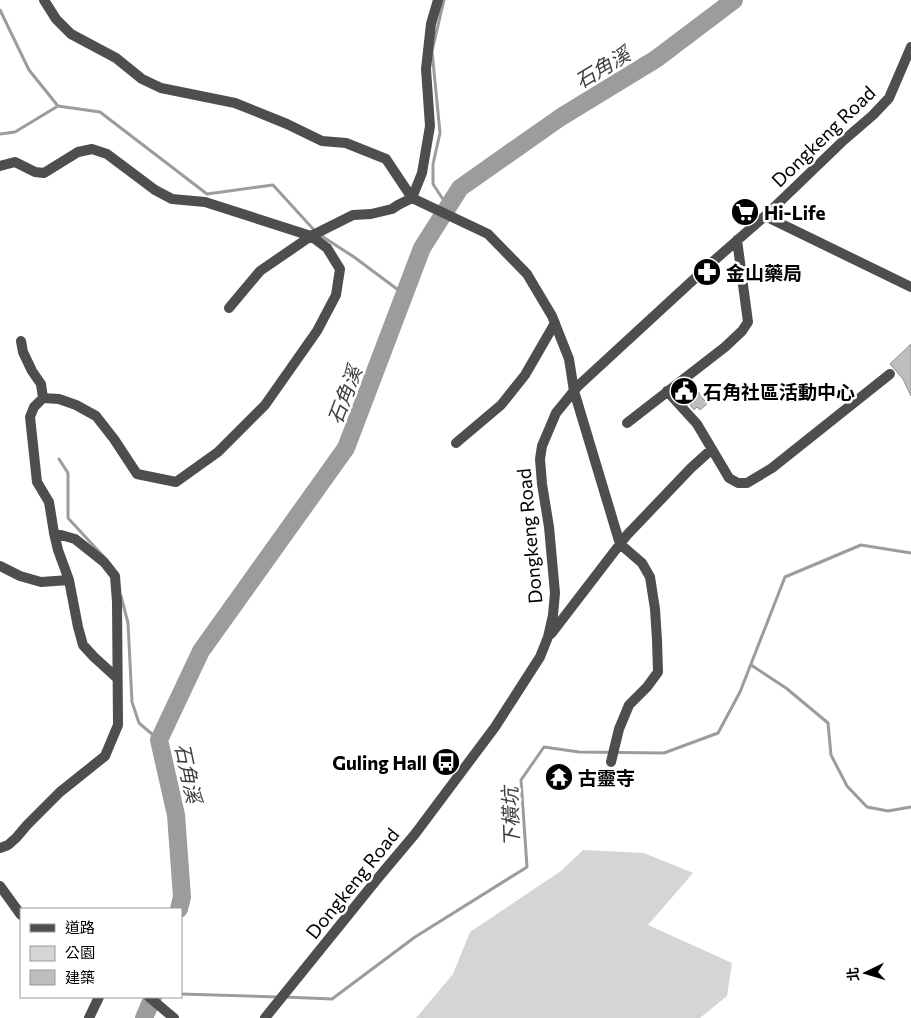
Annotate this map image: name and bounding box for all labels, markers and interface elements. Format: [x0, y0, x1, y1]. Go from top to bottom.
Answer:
water label: 石角溪 [570, 40, 636, 93]
street label: Dongkeng Road [766, 81, 880, 191]
supermarket icon: Hi-Life [730, 197, 760, 227]
place label: Hi-Life [764, 201, 825, 224]
pharmacy icon: 金山藥局 [692, 257, 722, 287]
place label: 金山藥局 [726, 261, 802, 284]
water label: 石角溪 [322, 360, 367, 427]
public building icon: 石角社區活動中心 [669, 376, 699, 406]
place label: 石角社區活動中心 [703, 380, 855, 403]
street label: Dongkeng Road [512, 467, 546, 605]
water label: 石角溪 [171, 741, 208, 808]
bus stop icon: Guling Hall [431, 747, 461, 777]
place label: Guling Hall [332, 751, 427, 774]
temple icon: 古靈寺 [544, 762, 574, 792]
place label: 古靈寺 [578, 766, 635, 789]
water label: 下橫坑 [497, 784, 523, 847]
street label: Dongkeng Road [300, 823, 404, 943]
legend [20, 908, 182, 998]
text: 道路 [65, 918, 95, 936]
text: 公園 [65, 943, 95, 961]
north arrow [841, 948, 891, 998]
text: 北 [843, 966, 862, 982]
text: 建築 [65, 968, 95, 986]

